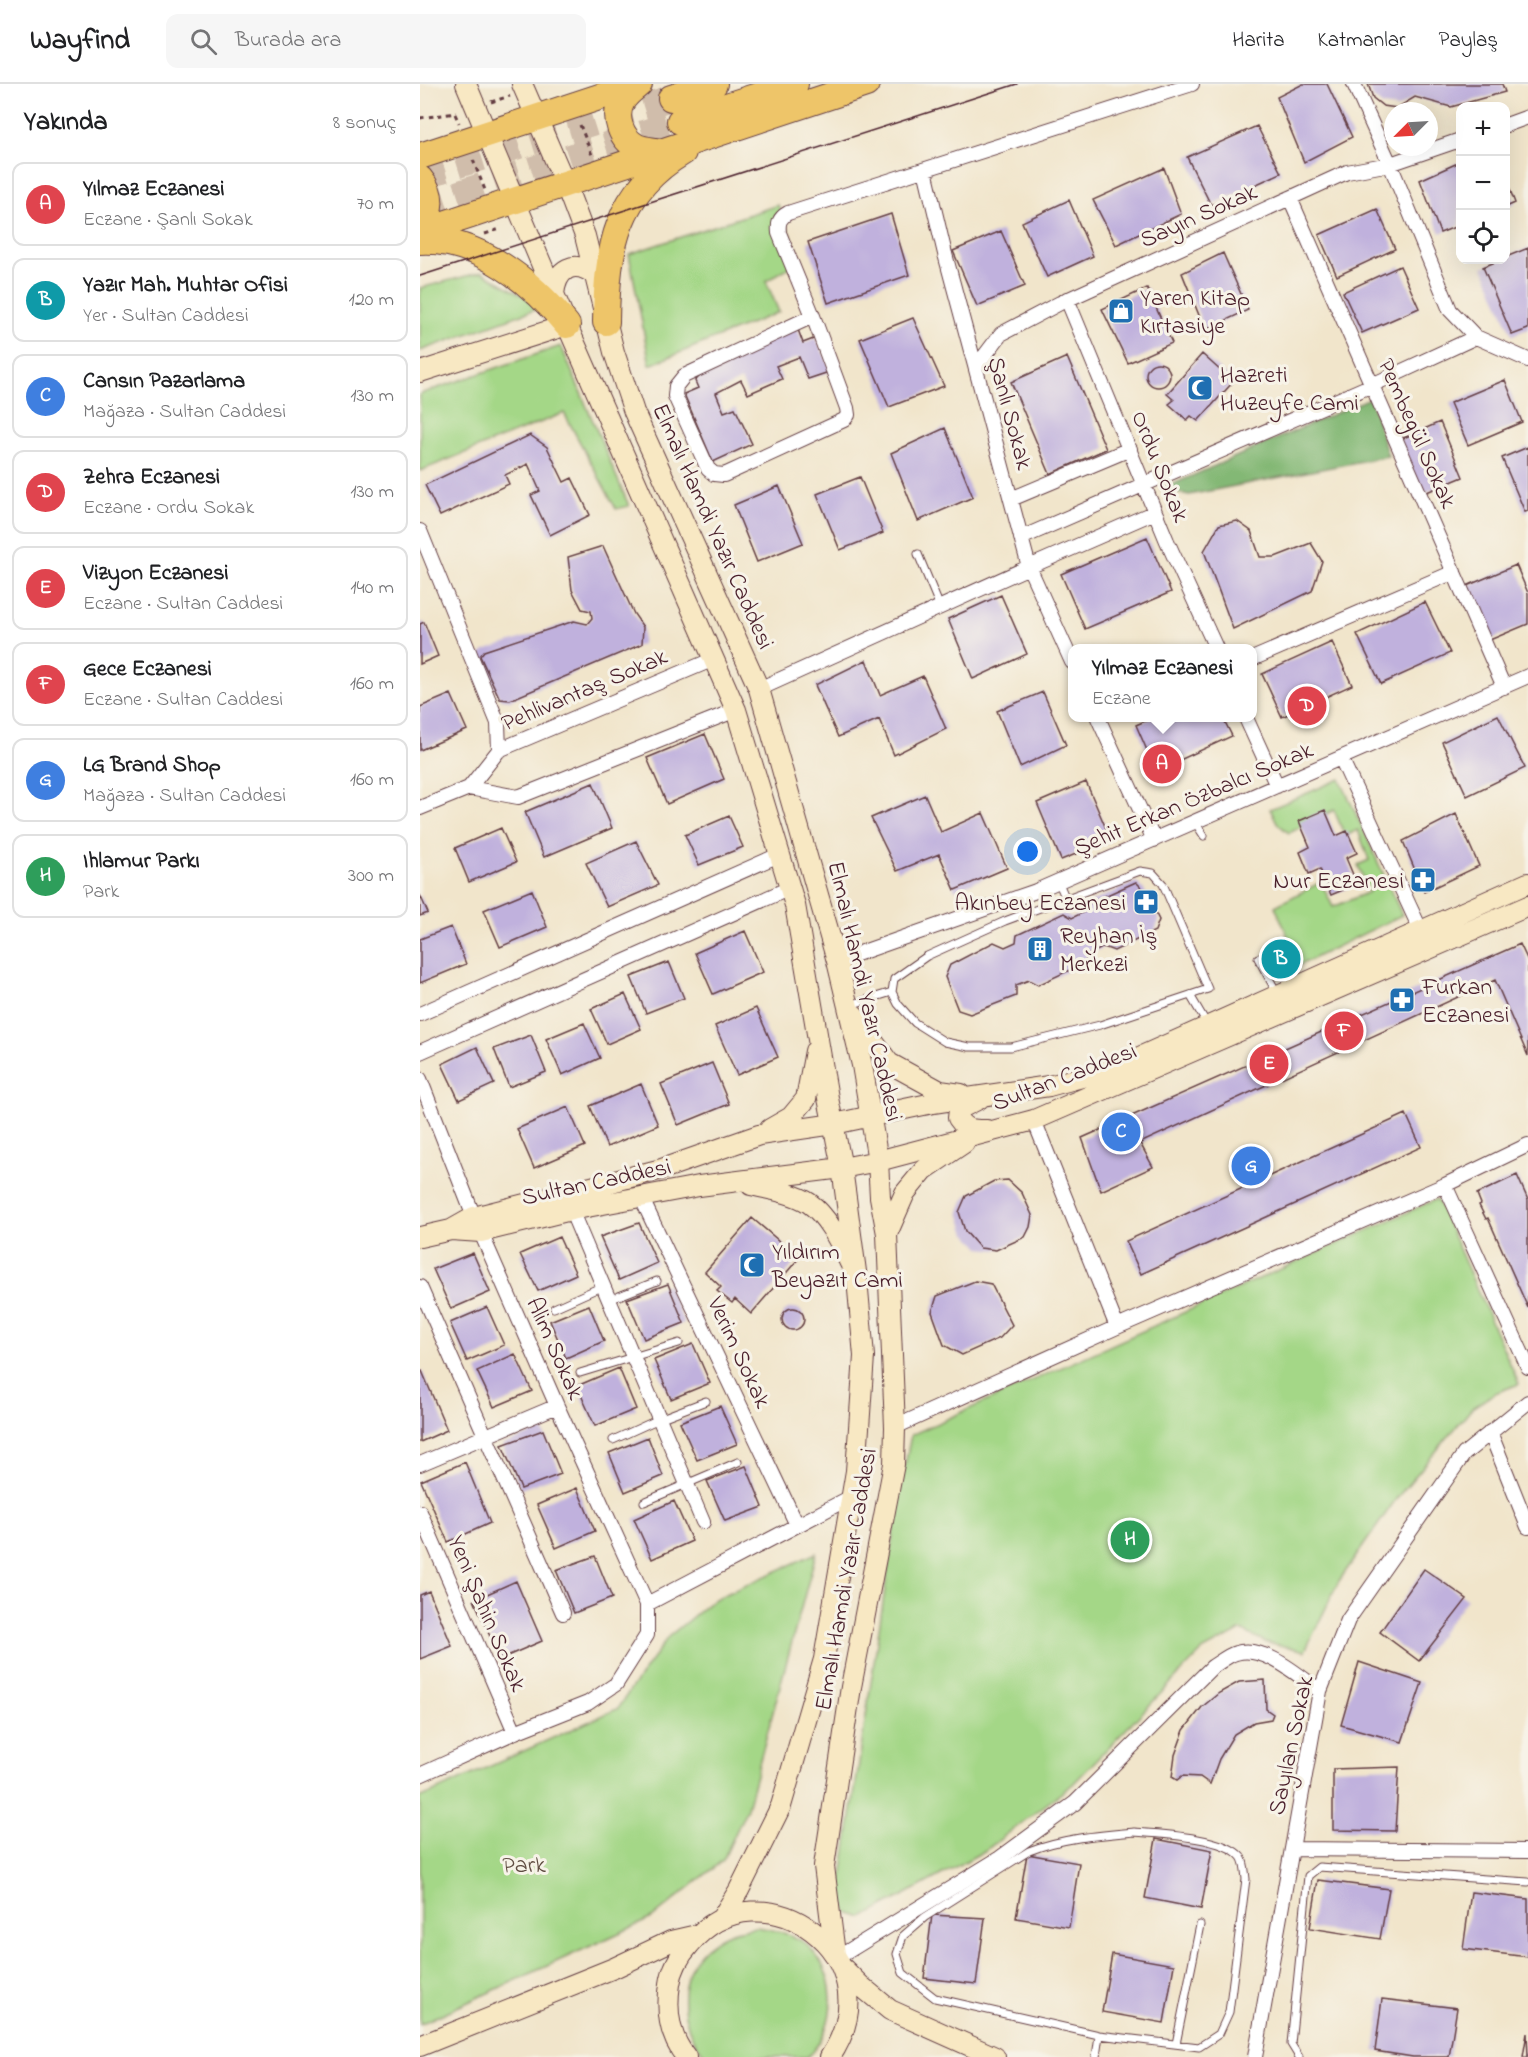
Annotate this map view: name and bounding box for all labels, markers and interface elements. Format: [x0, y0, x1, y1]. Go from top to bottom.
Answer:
search box [166, 14, 586, 68]
text: Wayfind [30, 21, 130, 62]
icon: search [187, 25, 220, 58]
text: Burada ara [235, 25, 341, 57]
text: Harita [1232, 26, 1285, 56]
text: Katmanlar [1318, 26, 1406, 56]
text: Paylaş [1439, 26, 1498, 56]
north arrow [1384, 102, 1438, 156]
map controls [1456, 102, 1510, 264]
button: + [1456, 102, 1510, 156]
text: Yakında [24, 104, 108, 142]
text: 8 sonuç [333, 109, 396, 138]
button: − [1456, 156, 1510, 210]
text: Yılmaz Eczanesi [83, 174, 224, 206]
street label: Sayın Sokak [1135, 176, 1264, 260]
text: A [39, 190, 52, 219]
text: 70 m [357, 190, 394, 219]
text: Eczane · Şanlı Sokak [83, 206, 253, 235]
button: locate [1456, 210, 1510, 264]
text: Yazır Mah. Muhtar Ofisi [83, 270, 288, 302]
place label: Yaren Kitap Kırtasiye [1140, 282, 1250, 346]
text: B [39, 286, 52, 315]
text: 120 m [349, 286, 394, 315]
shop icon: Yaren Kitap Kırtasiye [1106, 296, 1136, 326]
text: Yer · Sultan Caddesi [83, 302, 249, 331]
street label: Şanlı Sokak [977, 353, 1041, 475]
street label: Pembegül Sokak [1367, 353, 1465, 515]
place label: Hazreti Huzeyfe Cami [1220, 359, 1359, 423]
text: Cansın Pazarlama [83, 366, 245, 398]
mosque icon: Hazreti Huzeyfe Cami [1185, 373, 1215, 403]
text: C [40, 382, 51, 411]
text: 130 m [350, 382, 394, 411]
text: Mağaza · Sultan Caddesi [83, 398, 286, 427]
street label: Elmalı Hamdi Yazır Caddesi [642, 398, 782, 656]
street label: Ordu Sokak [1120, 406, 1197, 528]
text: Zehra Eczanesi [83, 462, 220, 494]
text: D [38, 478, 53, 507]
text: 130 m [350, 478, 394, 507]
text: Eczane · Ordu Sokak [83, 494, 254, 523]
text: Vizyon Eczanesi [83, 558, 228, 590]
text: E [39, 574, 52, 603]
text: 140 m [350, 574, 394, 603]
text: Eczane · Sultan Caddesi [83, 590, 283, 619]
street label: Pehlivantaş Sokak [496, 640, 674, 742]
popup [1068, 644, 1257, 722]
text: Yılmaz Eczanesi [1092, 653, 1233, 685]
text: Gece Eczanesi [83, 654, 212, 686]
text: F [39, 670, 52, 699]
text: 160 m [350, 670, 394, 699]
pin: D [1288, 684, 1326, 728]
text: Eczane [1092, 685, 1151, 714]
text: Eczane · Sultan Caddesi [83, 686, 283, 715]
street label: Şehit Erkan Özbalcı Sokak [1069, 734, 1319, 867]
pin: A [1142, 742, 1182, 786]
text: LG Brand Shop [83, 750, 221, 782]
text: G [39, 766, 52, 795]
text: 160 m [350, 766, 394, 795]
text: Mağaza · Sultan Caddesi [83, 782, 286, 811]
your location [1013, 837, 1042, 866]
text: Ihlamur Parkı [83, 846, 200, 878]
street label: Elmalı Hamdi Yazır Caddesi [817, 858, 911, 1125]
text: H [40, 862, 51, 891]
text: 300 m [348, 862, 394, 891]
place label: Nur Eczanesi [1273, 865, 1404, 900]
pharmacy icon: Nur Eczanesi [1408, 865, 1438, 895]
text: Park [83, 878, 119, 907]
place label: Akınbey Eczanesi [954, 887, 1126, 923]
pharmacy icon: Akınbey Eczanesi [1131, 887, 1161, 917]
place label: Reyhan İş Merkezi [1060, 920, 1157, 983]
building icon: Reyhan İş Merkezi [1025, 934, 1055, 964]
pin: B [1262, 936, 1300, 982]
place label: Furkan Eczanesi [1421, 971, 1509, 1034]
pharmacy icon: Furkan Eczanesi [1387, 985, 1417, 1015]
pin: F [1324, 1008, 1364, 1054]
street label: Sultan Caddesi [988, 1035, 1142, 1122]
pin: E [1250, 1042, 1288, 1086]
pin: C [1102, 1110, 1140, 1154]
pin: G [1232, 1144, 1270, 1188]
street label: Sultan Caddesi [518, 1150, 675, 1216]
place label: Yıldırım Beyazıt Cami [771, 1236, 903, 1300]
mosque icon: Yıldırım Beyazıt Cami [737, 1250, 767, 1280]
street label: Verim Sokak [696, 1291, 779, 1415]
street label: Alim Sokak [516, 1292, 592, 1406]
street label: Elmalı Hamdi Yazır Caddesi [807, 1445, 888, 1713]
pin: H [1110, 1518, 1150, 1562]
street label: Yeni Şahin Sokak [437, 1530, 535, 1698]
street label: Sayılan Sokak [1261, 1672, 1325, 1819]
park label: Park [502, 1849, 546, 1884]

